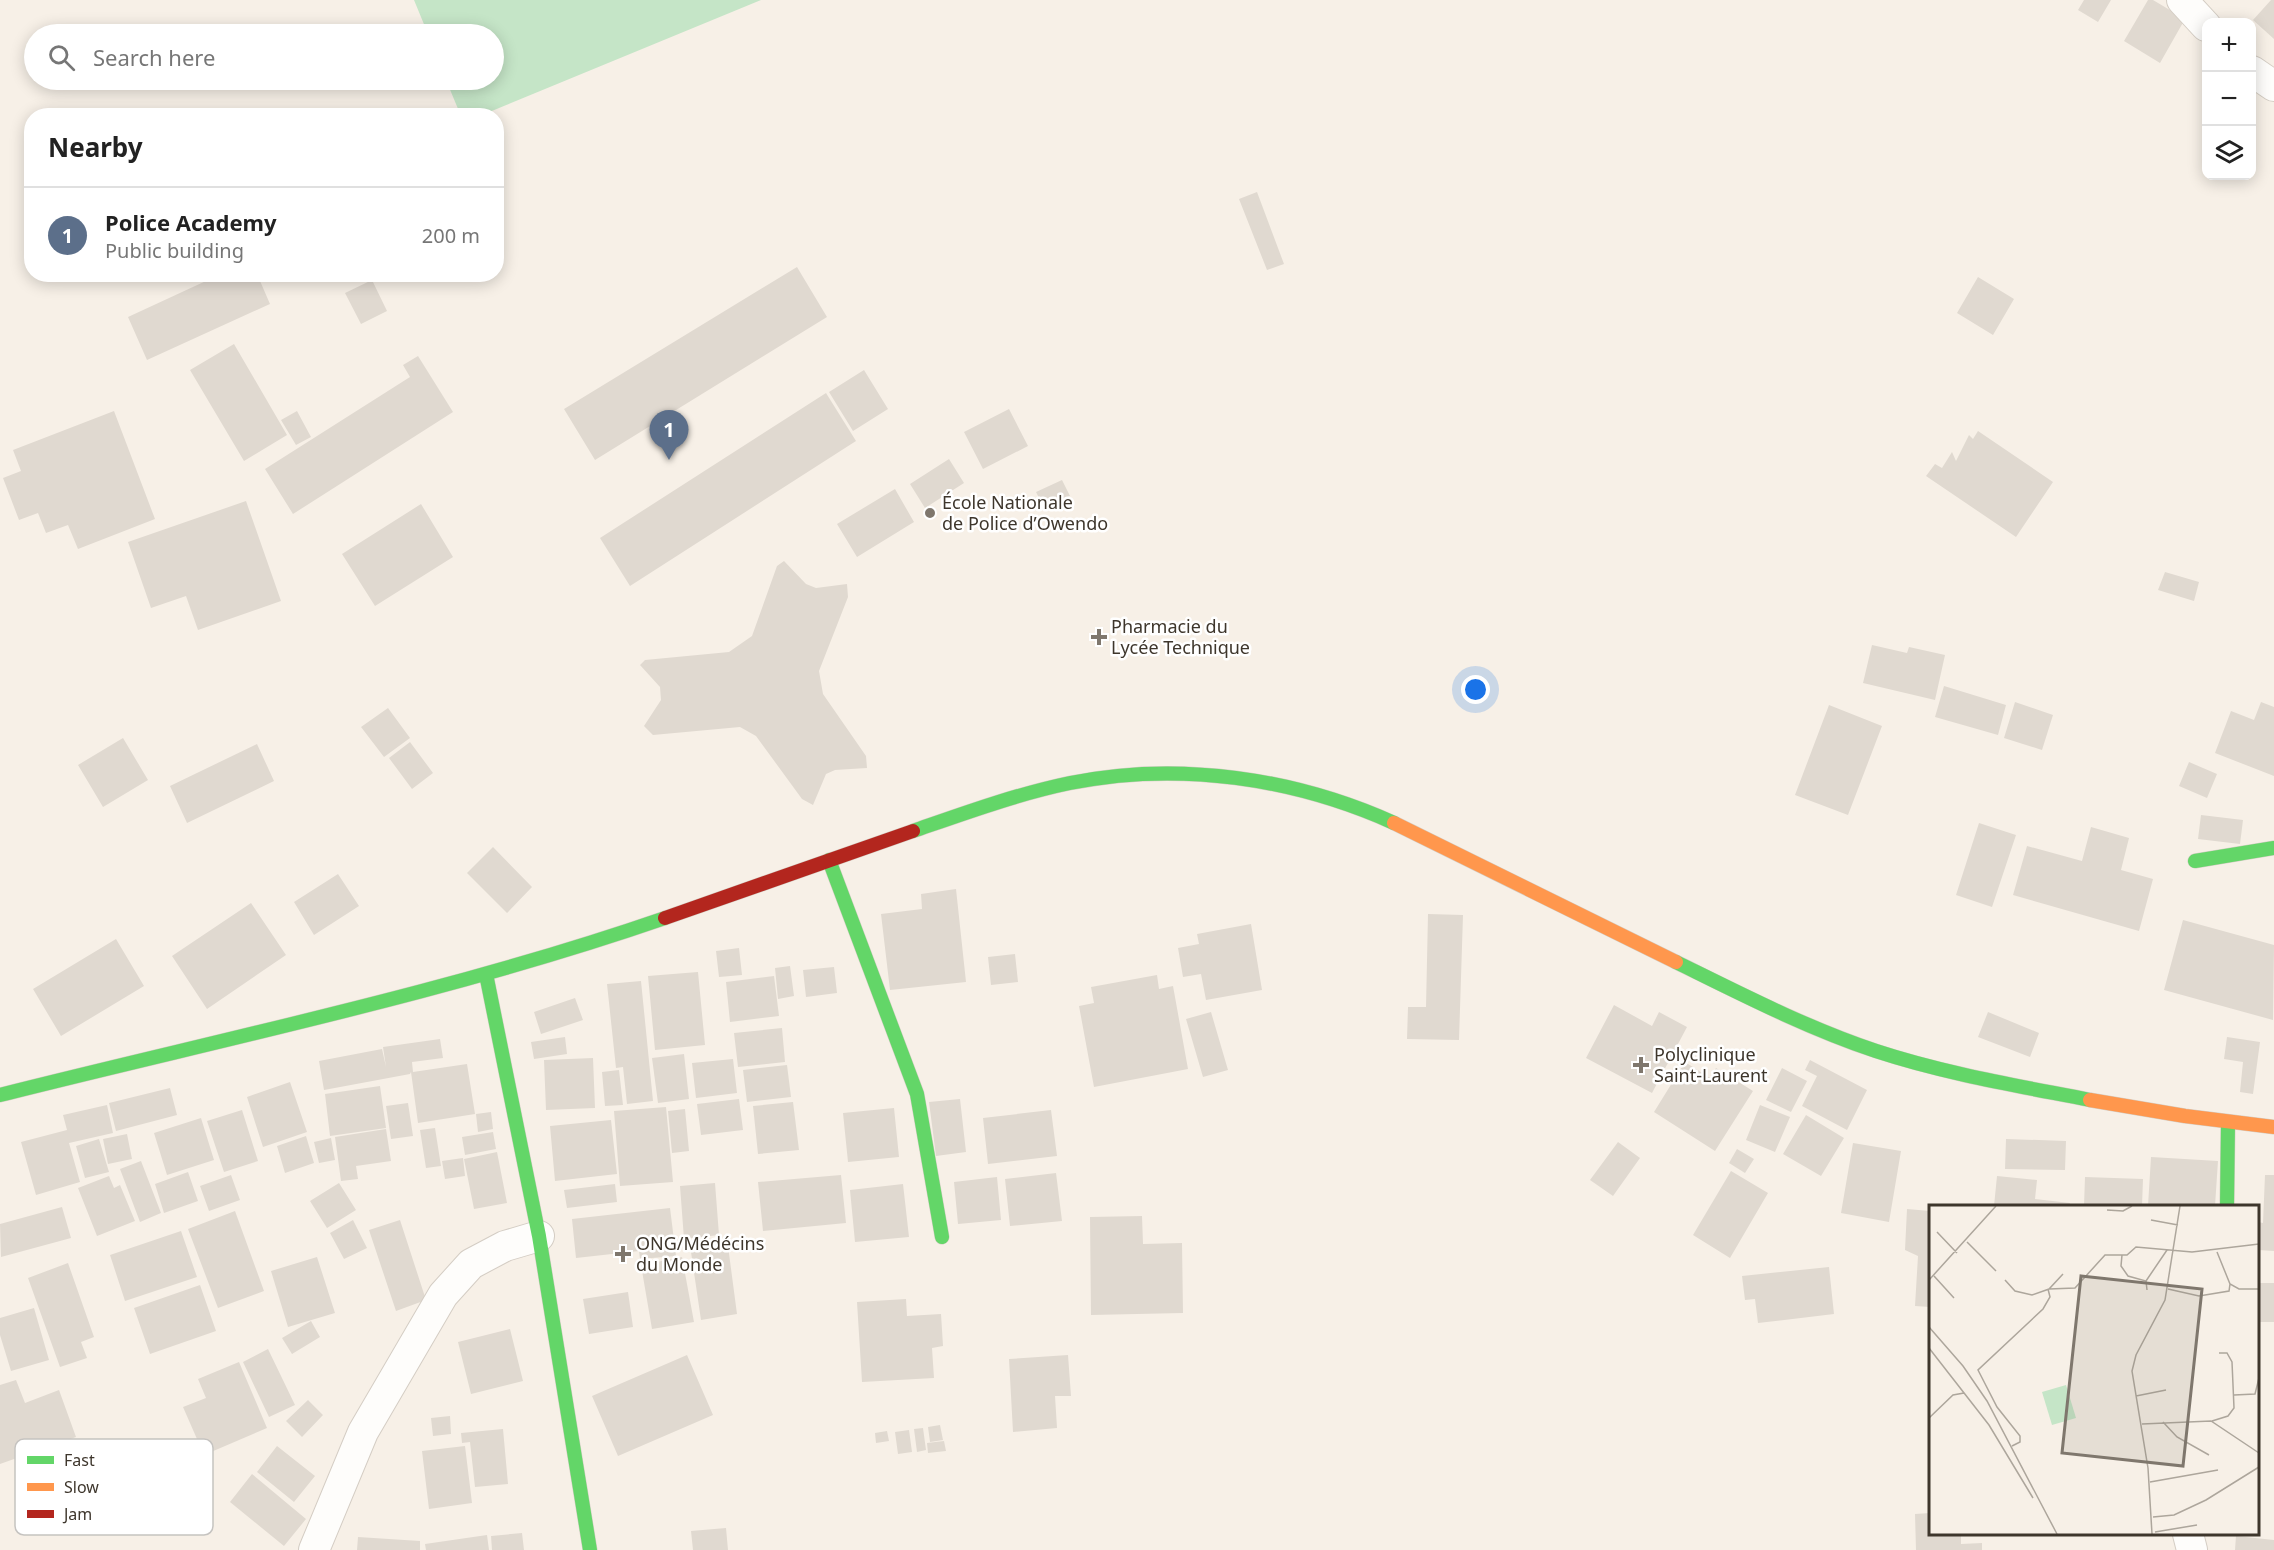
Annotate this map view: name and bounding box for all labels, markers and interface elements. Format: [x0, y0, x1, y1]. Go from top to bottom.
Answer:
map controls [2202, 18, 2256, 180]
button: + [2202, 18, 2256, 72]
search box [24, 24, 504, 90]
icon: search [45, 41, 78, 74]
text: Search here [93, 42, 215, 72]
button: − [2202, 72, 2256, 126]
button: layers [2202, 126, 2256, 180]
text: Nearby [48, 129, 143, 165]
text: Police Academy [105, 207, 277, 237]
text: 1 [62, 222, 73, 249]
text: 200 m [422, 222, 480, 249]
text: Public building [105, 237, 244, 264]
pin: 1 [650, 410, 688, 460]
place label: École Nationale de Police d’Owendo [942, 490, 1108, 535]
marker: École Nationale de Police d’Owendo [923, 506, 937, 520]
place label: Pharmacie du Lycée Technique [1111, 614, 1250, 659]
marker: Pharmacie du Lycée Technique [1092, 630, 1106, 644]
your location [1461, 675, 1490, 704]
place label: Polyclinique Saint-Laurent [1654, 1042, 1768, 1087]
marker: Polyclinique Saint-Laurent [1632, 1056, 1650, 1074]
inset map [1929, 1205, 2259, 1535]
place label: ONG/Médécins du Monde [636, 1231, 764, 1276]
marker: ONG/Médécins du Monde [614, 1245, 632, 1263]
legend [15, 1439, 213, 1535]
text: Fast [64, 1449, 95, 1471]
text: Slow [64, 1476, 99, 1498]
text: Jam [62, 1503, 92, 1525]

